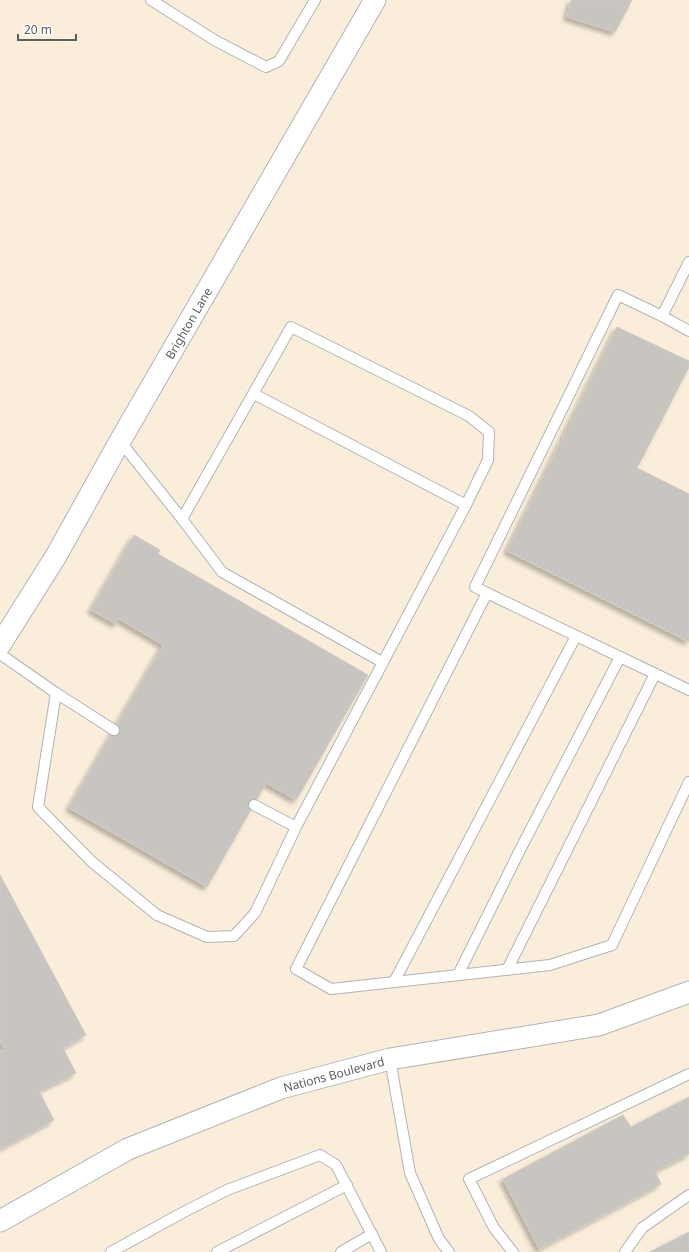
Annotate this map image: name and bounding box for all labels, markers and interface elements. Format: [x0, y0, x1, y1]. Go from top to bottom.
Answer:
scale bar [18, 16, 76, 42]
text: 20 m [24, 21, 52, 38]
street label: Brighton Lane [161, 284, 216, 362]
street label: Nations Boulevard [281, 1052, 386, 1096]

